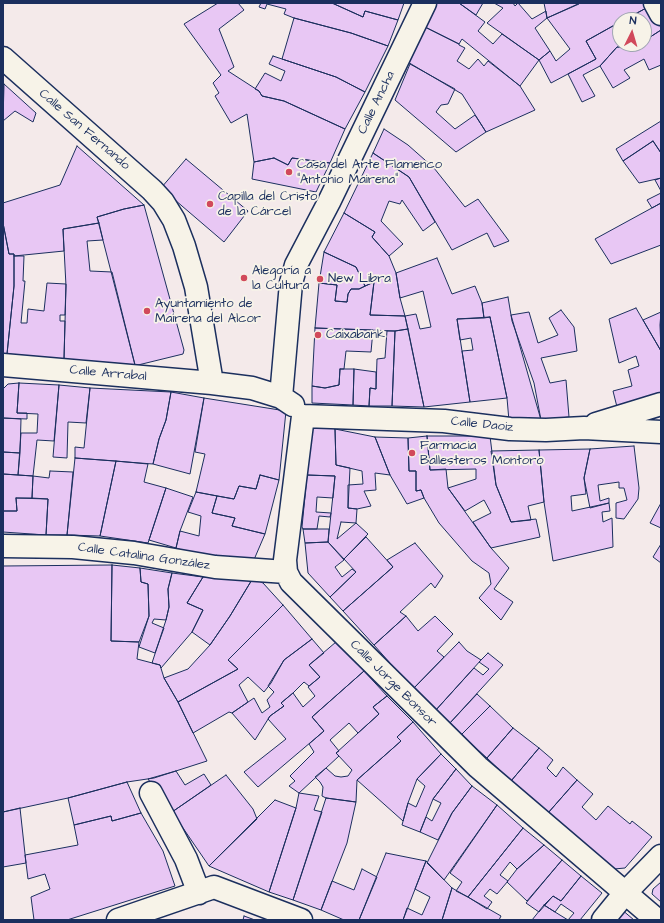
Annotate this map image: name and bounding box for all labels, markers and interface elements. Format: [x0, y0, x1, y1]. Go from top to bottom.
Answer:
north arrow [612, 12, 652, 52]
text: N [629, 13, 637, 28]
street label: Calle Ancha [355, 69, 399, 137]
street label: Calle San Fernando [35, 86, 133, 174]
place label: Casa del Arte Flamenco "Antonio Mairena" [297, 157, 442, 188]
marker: Casa del Arte Flamenco "Antonio Mairena" [284, 167, 294, 177]
place label: Capilla del Cristo de la Cárcel [218, 189, 317, 220]
marker: Capilla del Cristo de la Cárcel [205, 199, 215, 209]
place label: Alegoría a la Cultura [252, 263, 311, 294]
place label: New Libra [328, 271, 391, 287]
marker: Alegoría a la Cultura [239, 273, 249, 283]
marker: New Libra [315, 274, 325, 284]
place label: Ayuntamiento de Mairena del Alcor [155, 296, 261, 327]
marker: Ayuntamiento de Mairena del Alcor [142, 306, 152, 316]
place label: Caixabank [326, 327, 385, 343]
marker: Caixabank [313, 330, 323, 340]
street label: Calle Arrabal [69, 363, 147, 385]
street label: Calle Daoiz [450, 414, 514, 436]
place label: Farmacia Ballesteros Montoro [420, 438, 544, 469]
marker: Farmacia Ballesteros Montoro [407, 448, 417, 458]
street label: Calle Catalina González [77, 540, 211, 574]
street label: Calle Jorge Bonsor [346, 637, 440, 731]

